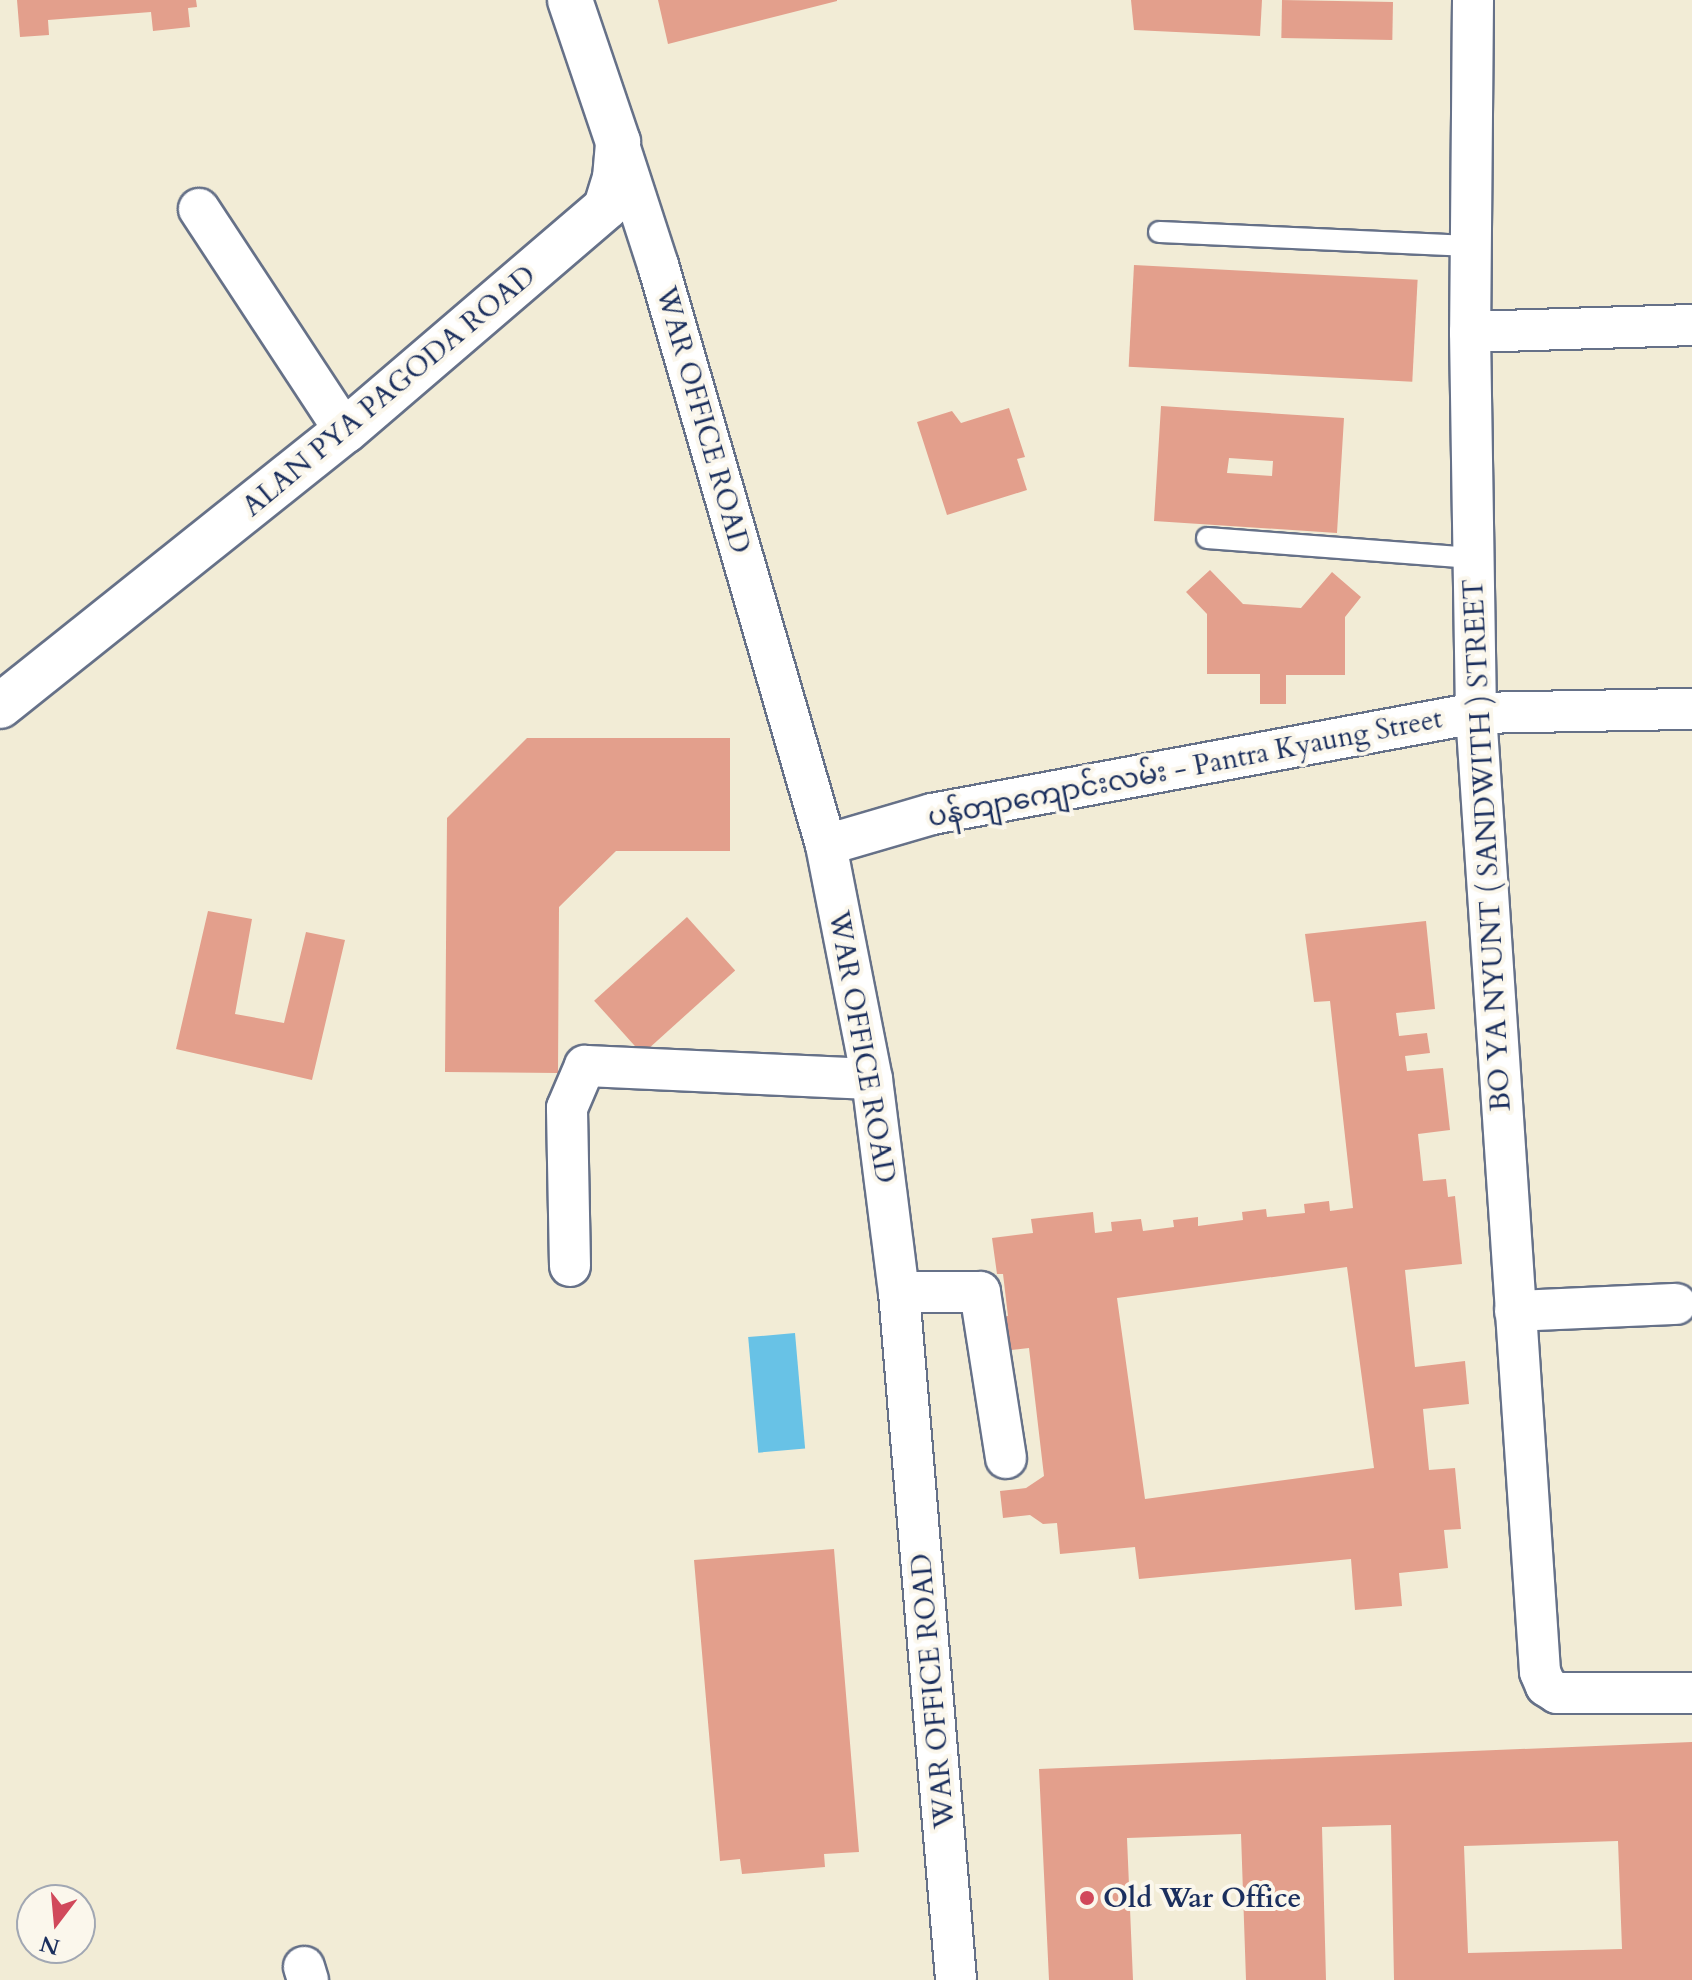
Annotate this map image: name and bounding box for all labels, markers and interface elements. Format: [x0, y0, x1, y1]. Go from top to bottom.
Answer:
street label: ALAN PYA PAGODA ROAD [236, 258, 542, 524]
street label: WAR OFFICE ROAD [649, 283, 757, 557]
street label: BO YA NYUNT ( SANDWITH ) STREET [1456, 578, 1518, 1112]
street label: ပန်တျာကျောင်းလမ်း - Pantra Kyaung Street [925, 702, 1445, 834]
street label: WAR OFFICE ROAD [821, 908, 903, 1186]
street label: WAR OFFICE ROAD [904, 1552, 962, 1830]
place label: Old War Office [1103, 1881, 1301, 1915]
north arrow [16, 1884, 96, 1964]
marker: Old War Office [1078, 1889, 1096, 1907]
text: N [37, 1928, 63, 1962]

